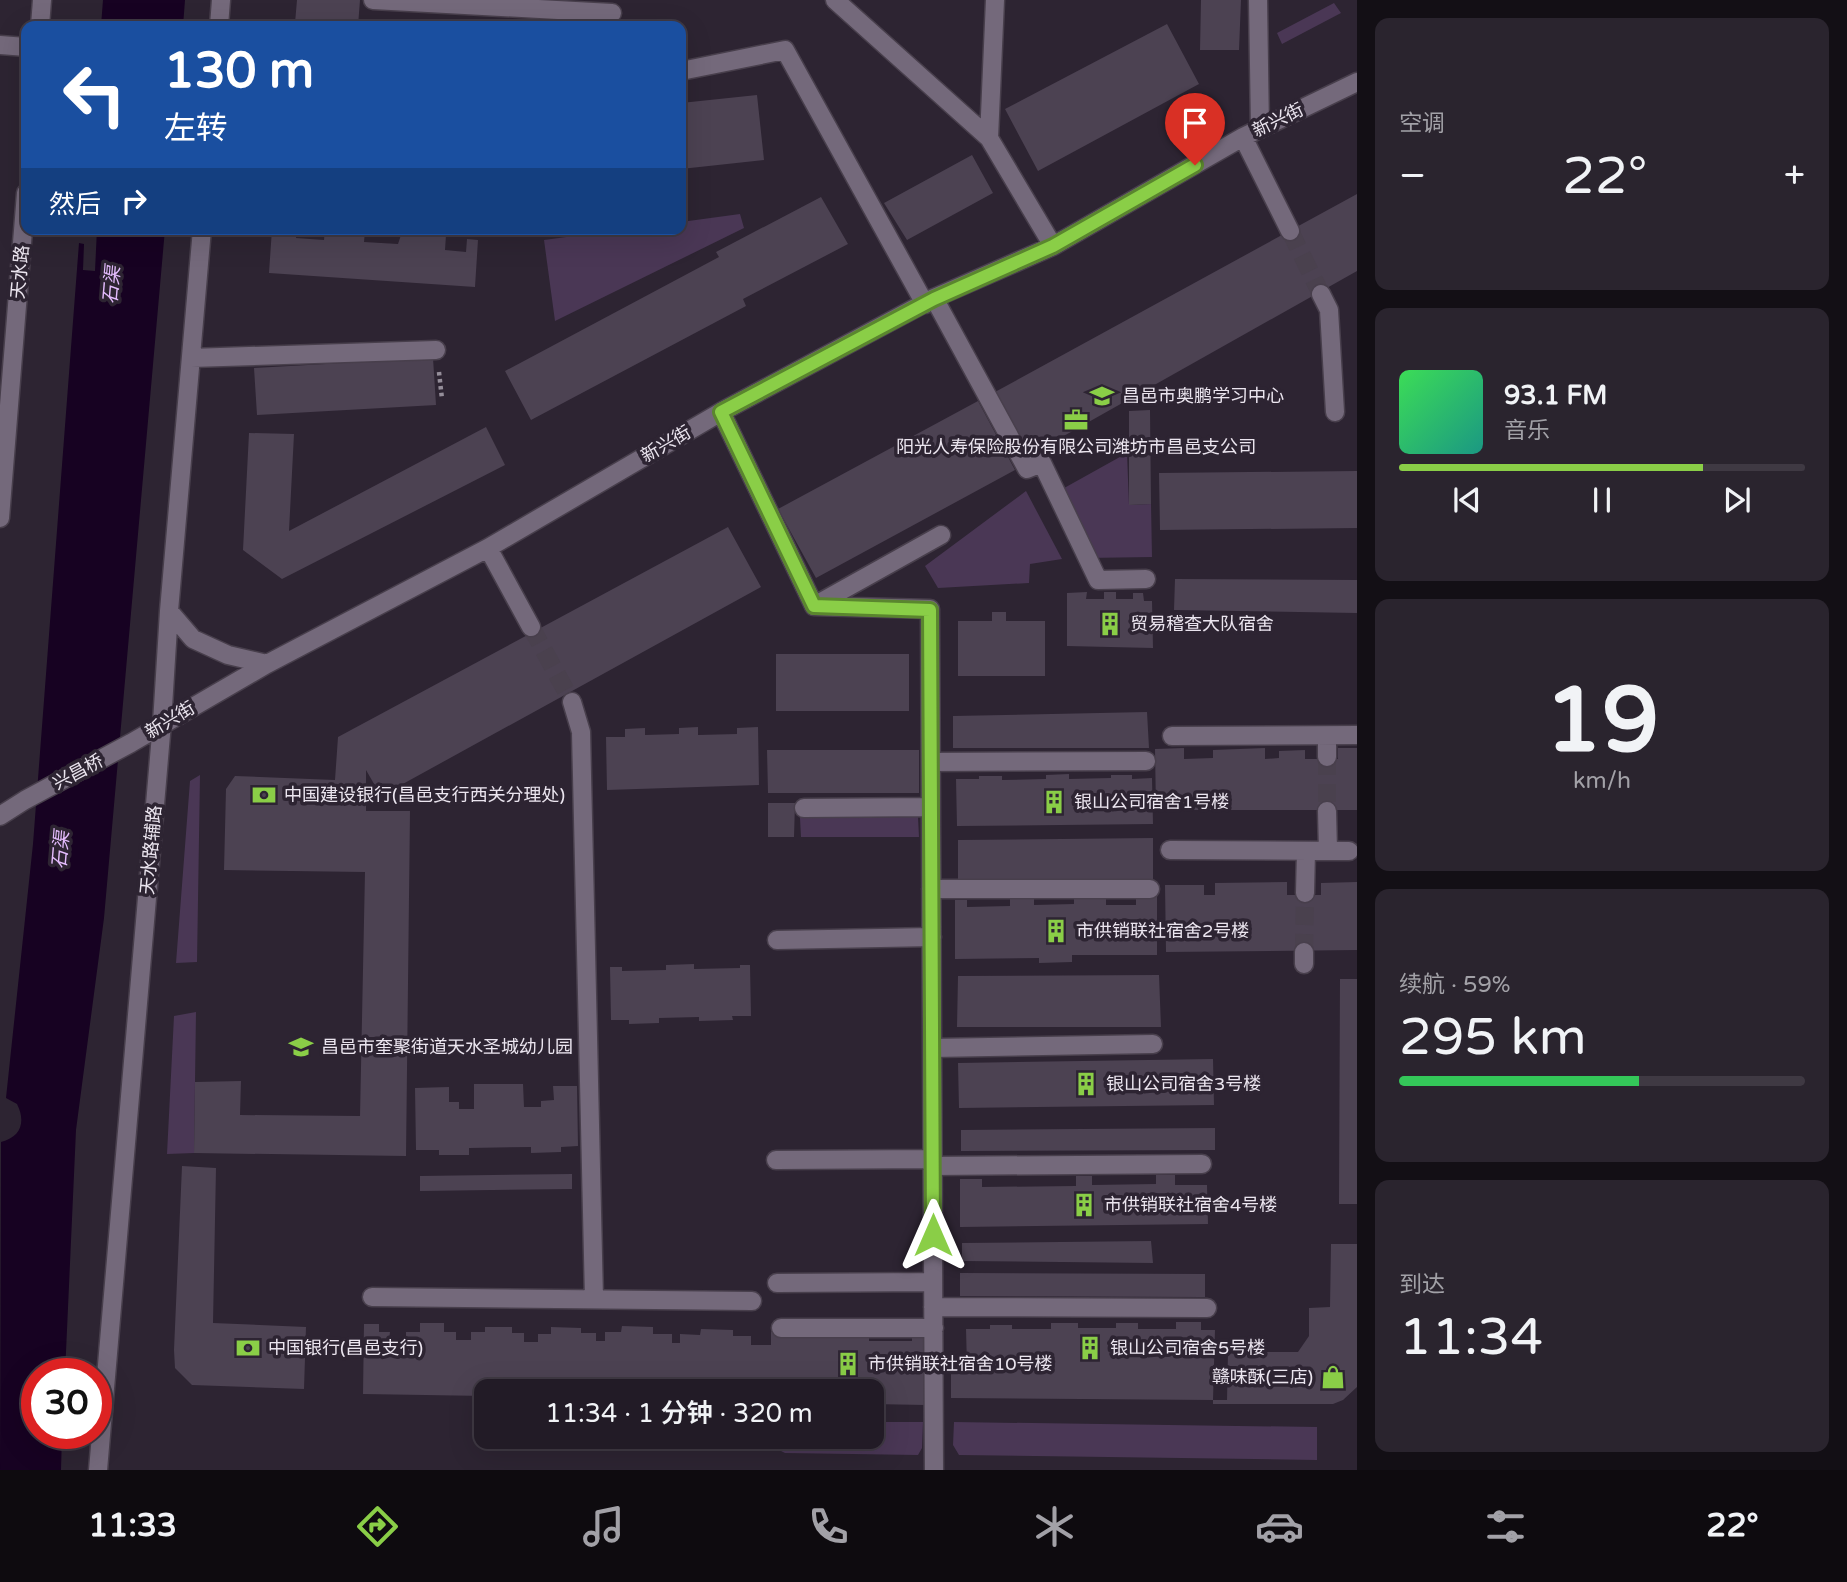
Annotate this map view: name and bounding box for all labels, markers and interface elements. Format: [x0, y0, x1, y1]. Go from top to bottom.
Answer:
text: 130 m [164, 42, 314, 101]
icon: left [49, 49, 140, 140]
pin [1165, 93, 1225, 165]
street label: 新兴街 [1249, 98, 1307, 142]
icon: arrive [1176, 104, 1214, 142]
text: 左转 [164, 110, 228, 148]
text: 空调 [1399, 110, 1445, 138]
text: 22° [1562, 145, 1647, 208]
text: − [1399, 153, 1426, 199]
text: + [1784, 153, 1805, 199]
icon: right [115, 182, 153, 220]
text: 然后 [49, 189, 101, 220]
street label: 天水路 [7, 244, 33, 300]
water label: 石渠 [99, 262, 125, 305]
text: 93.1 FM [1504, 380, 1607, 411]
school or university icon: 昌邑市奥鹏学习中心 [1088, 382, 1116, 410]
place label: 昌邑市奥鹏学习中心 [1122, 385, 1284, 407]
office icon: 阳光人寿保险股份有限公司潍坊市昌邑支公司 [1062, 406, 1090, 434]
text: 音乐 [1504, 417, 1550, 445]
street label: 新兴街 [637, 421, 695, 467]
place label: 阳光人寿保险股份有限公司潍坊市昌邑支公司 [896, 436, 1256, 458]
icon: previous [1448, 481, 1486, 519]
icon: pause [1583, 481, 1621, 519]
icon: next [1718, 481, 1756, 519]
building icon: 贸易稽查大队宿舍 [1096, 610, 1124, 638]
place label: 贸易稽查大队宿舍 [1130, 613, 1274, 635]
text: 19 [1545, 666, 1659, 776]
street label: 新兴街 [141, 697, 199, 743]
street label: 兴昌桥 [49, 750, 107, 794]
text: km/h [1573, 767, 1631, 795]
bank icon: 中国建设银行(昌邑支行西关分理处) [250, 781, 278, 809]
place label: 中国建设银行(昌邑支行西关分理处) [284, 784, 565, 806]
building icon: 银山公司宿舍1号楼 [1040, 788, 1068, 816]
place label: 银山公司宿舍1号楼 [1074, 791, 1229, 813]
street label: 天水路辅路 [136, 804, 166, 896]
water label: 石渠 [48, 827, 74, 870]
building icon: 市供销联社宿舍2号楼 [1042, 917, 1070, 945]
place label: 市供销联社宿舍2号楼 [1076, 920, 1249, 942]
text: 续航 · 59% [1399, 971, 1511, 999]
text: 295 km [1399, 1006, 1587, 1069]
school or university icon: 昌邑市奎聚街道天水圣城幼儿园 [287, 1033, 315, 1061]
place label: 昌邑市奎聚街道天水圣城幼儿园 [321, 1036, 573, 1058]
building icon: 银山公司宿舍3号楼 [1072, 1070, 1100, 1098]
place label: 银山公司宿舍3号楼 [1106, 1073, 1261, 1095]
building icon: 市供销联社宿舍4号楼 [1070, 1191, 1098, 1219]
place label: 市供销联社宿舍4号楼 [1104, 1194, 1277, 1216]
position arrow [896, 1198, 970, 1272]
text: 到达 [1399, 1271, 1445, 1299]
text: 11:34 [1399, 1306, 1543, 1369]
bank icon: 中国银行(昌邑支行) [234, 1334, 262, 1362]
building icon: 银山公司宿舍5号楼 [1076, 1334, 1104, 1362]
place label: 中国银行(昌邑支行) [268, 1337, 423, 1359]
place label: 银山公司宿舍5号楼 [1110, 1337, 1265, 1359]
building icon: 市供销联社宿舍10号楼 [834, 1350, 862, 1378]
place label: 市供销联社宿舍10号楼 [868, 1353, 1053, 1375]
speed limit sign: 30 [21, 1358, 112, 1449]
shop icon: 赣味酥(三店) [1319, 1363, 1347, 1391]
place label: 赣味酥(三店) [1212, 1366, 1313, 1388]
text: 11:34 · 1 分钟 · 320 m [545, 1398, 813, 1429]
icon: directions [353, 1502, 402, 1551]
icon: music [579, 1502, 628, 1551]
icon: phone [804, 1502, 853, 1551]
icon: climate [1030, 1502, 1079, 1551]
icon: car [1255, 1502, 1304, 1551]
icon: filters [1481, 1502, 1530, 1551]
text: 11:33 [88, 1507, 177, 1545]
text: 22° [1706, 1507, 1759, 1545]

